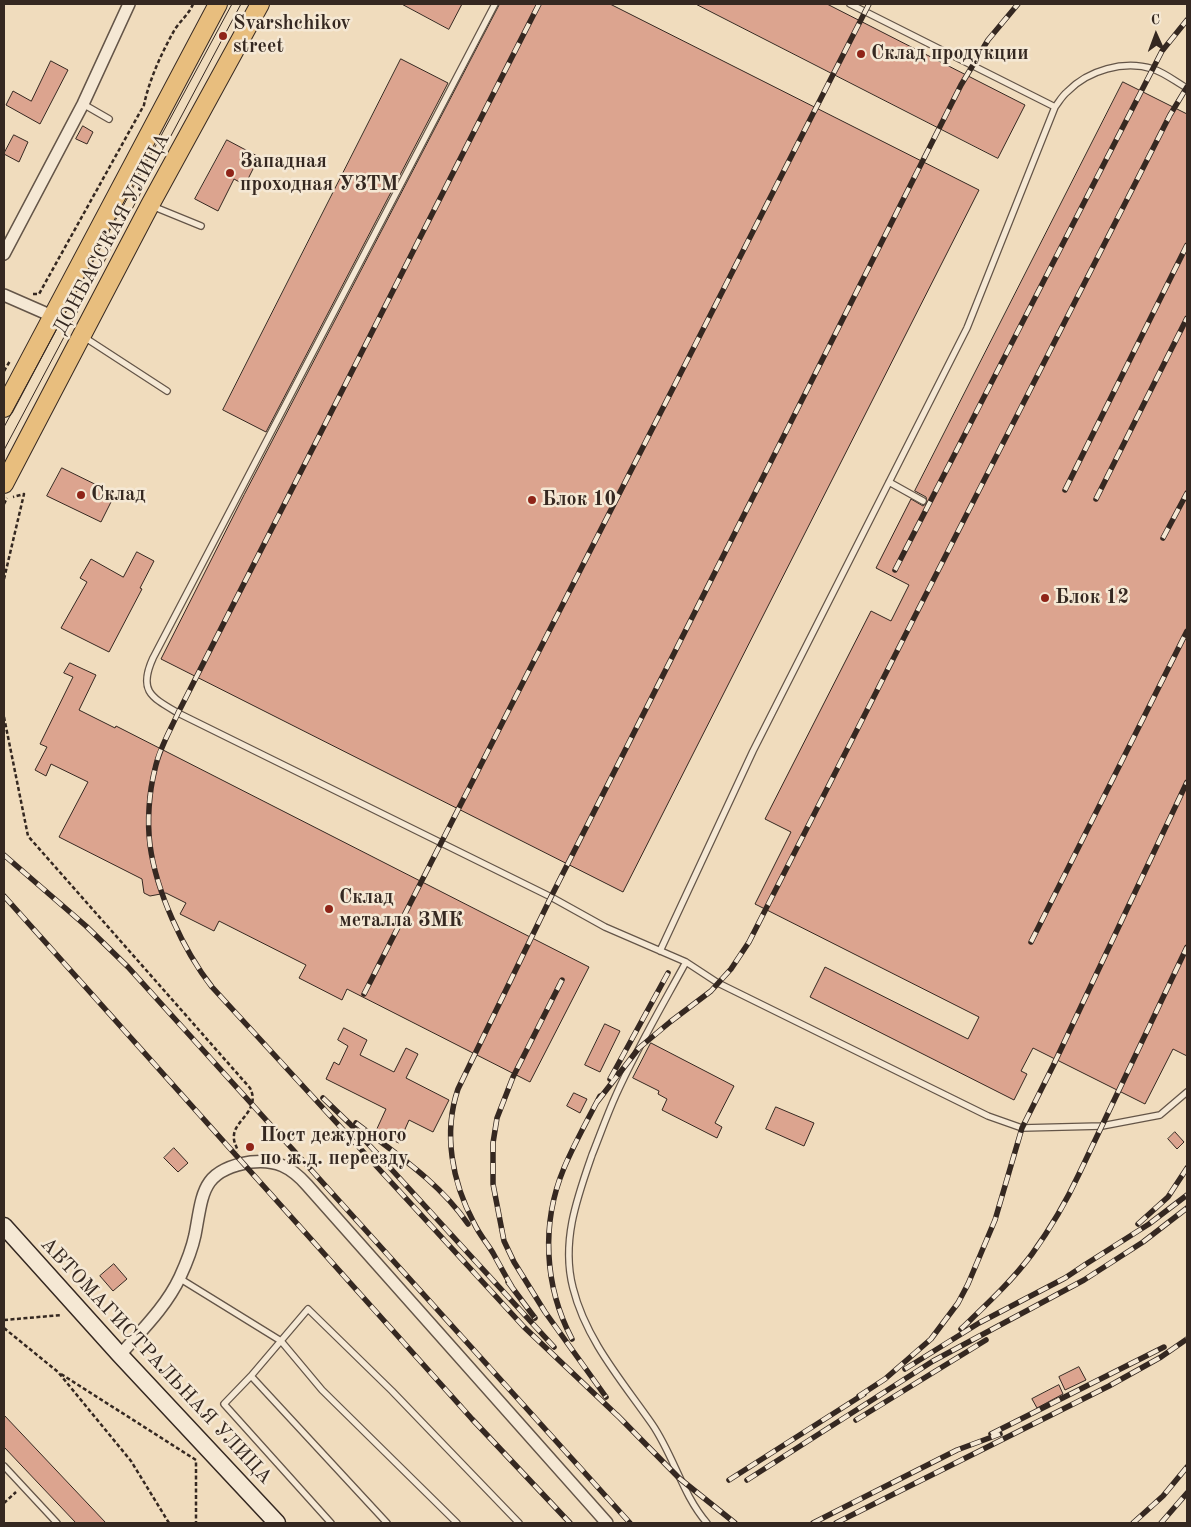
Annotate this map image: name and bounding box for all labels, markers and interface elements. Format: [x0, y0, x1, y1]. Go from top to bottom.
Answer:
north arrow [1131, 10, 1181, 60]
place label: Svarshchikov street [233, 12, 351, 59]
text: С [1151, 13, 1160, 27]
marker: Svarshchikov street [217, 30, 229, 42]
place label: Склад продукции [871, 42, 1029, 66]
marker: Склад продукции [855, 48, 867, 60]
street label: ДОНБАССКАЯ УЛИЦА [49, 129, 175, 339]
place label: Западная проходная УЗТМ [240, 150, 398, 197]
marker: Западная проходная УЗТМ [224, 167, 236, 179]
place label: Склад [91, 483, 146, 507]
place label: Блок 10 [542, 488, 616, 512]
marker: Склад [75, 489, 87, 501]
marker: Блок 10 [526, 494, 538, 506]
place label: Блок 12 [1055, 586, 1129, 610]
marker: Блок 12 [1039, 592, 1051, 604]
place label: Склад металла ЗМК [339, 886, 463, 933]
marker: Склад металла ЗМК [323, 903, 335, 915]
place label: Пост дежурного по ж.д. переезду [260, 1124, 409, 1171]
marker: Пост дежурного по ж.д. переезду [244, 1141, 256, 1153]
street label: АВТОМАГИСТРАЛЬНАЯ УЛИЦА [35, 1232, 277, 1490]

